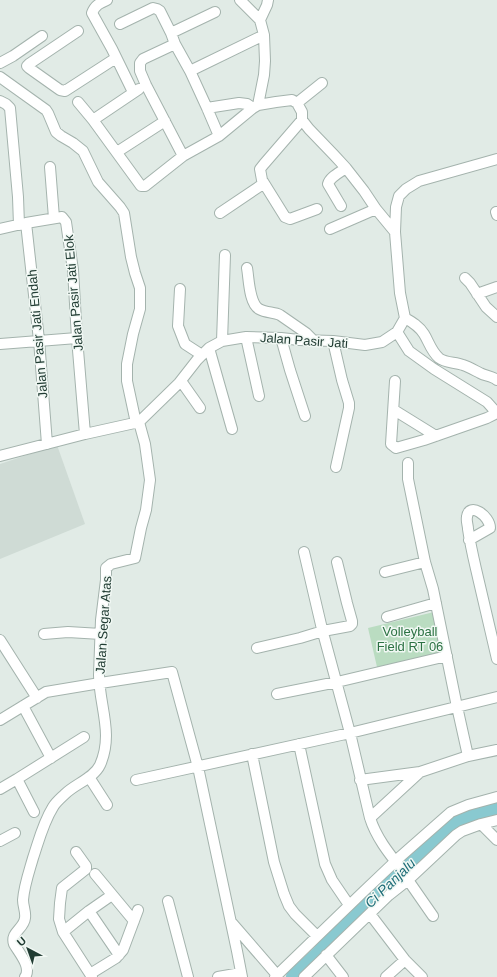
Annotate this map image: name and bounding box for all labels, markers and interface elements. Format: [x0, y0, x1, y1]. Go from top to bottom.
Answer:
street label: Jalan Pasir Jati Elok [61, 234, 86, 352]
street label: Jalan Pasir Jati Endah [24, 269, 51, 399]
street label: Jalan Pasir Jati [259, 330, 349, 351]
street label: Jalan Segar Atas [93, 575, 114, 675]
park label: Volleyball Field RT 06 [377, 624, 443, 654]
water label: Ci Panjalu [361, 855, 419, 911]
north arrow [8, 929, 48, 969]
text: U [15, 934, 28, 949]

